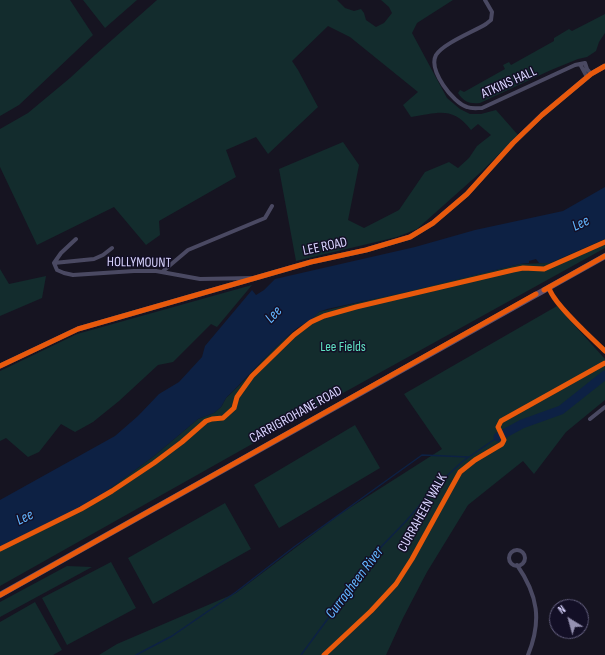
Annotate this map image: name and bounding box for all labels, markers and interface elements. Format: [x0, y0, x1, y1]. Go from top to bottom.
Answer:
street label: ATKINS HALL [479, 63, 539, 103]
water label: Lee [569, 212, 593, 236]
street label: LEE ROAD [301, 234, 349, 260]
street label: HOLLYMOUNT [107, 254, 171, 272]
water label: Lee [262, 303, 286, 327]
park label: Lee Fields [320, 339, 366, 355]
street label: CARRIGROHANE ROAD [247, 383, 345, 447]
street label: CURRAHEEN WALK [395, 471, 451, 555]
water label: Lee [13, 506, 37, 530]
water label: Curragheen River [322, 544, 388, 622]
north arrow [549, 599, 589, 639]
text: N [556, 603, 568, 617]

